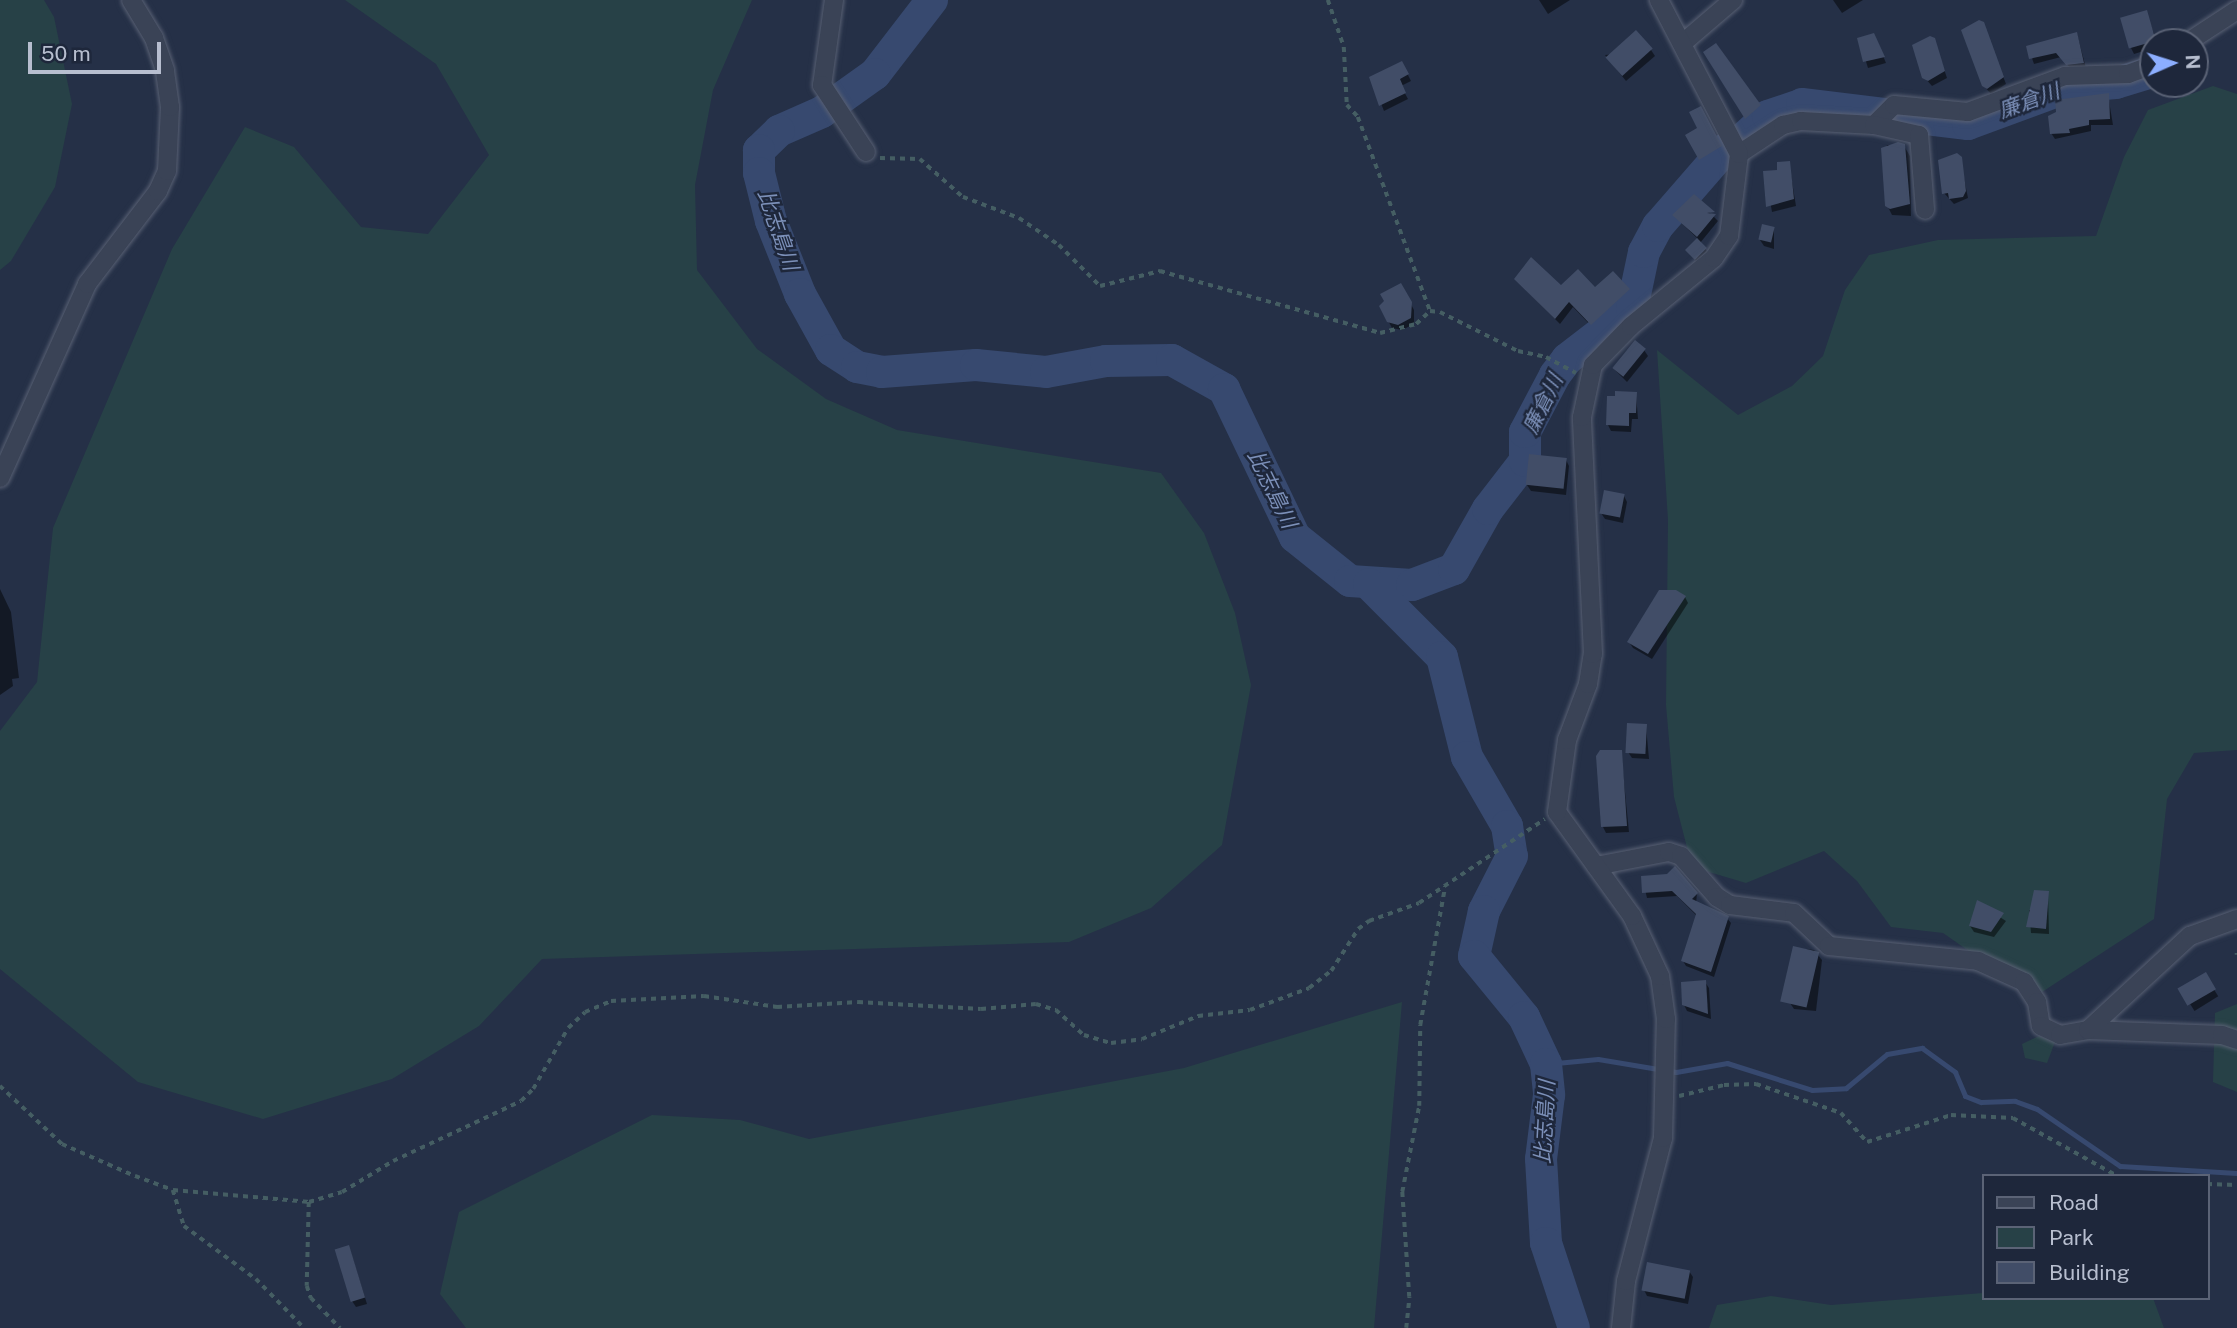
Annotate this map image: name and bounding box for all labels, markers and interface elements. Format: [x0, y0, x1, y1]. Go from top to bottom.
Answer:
scale bar [32, 28, 164, 72]
north arrow [2139, 28, 2209, 98]
text: 50 m [41, 41, 91, 66]
text: N [2182, 54, 2204, 70]
water label: 廉倉川 [1995, 78, 2063, 124]
water label: 比志島川 [752, 186, 804, 274]
water label: 廉倉川 [1518, 370, 1568, 438]
water label: 比志島川 [1242, 446, 1302, 532]
water label: 比志島川 [1530, 1079, 1560, 1165]
legend [1982, 1174, 2209, 1300]
text: Road [2049, 1190, 2099, 1215]
text: Park [2049, 1225, 2094, 1250]
text: Building [2049, 1260, 2130, 1285]

